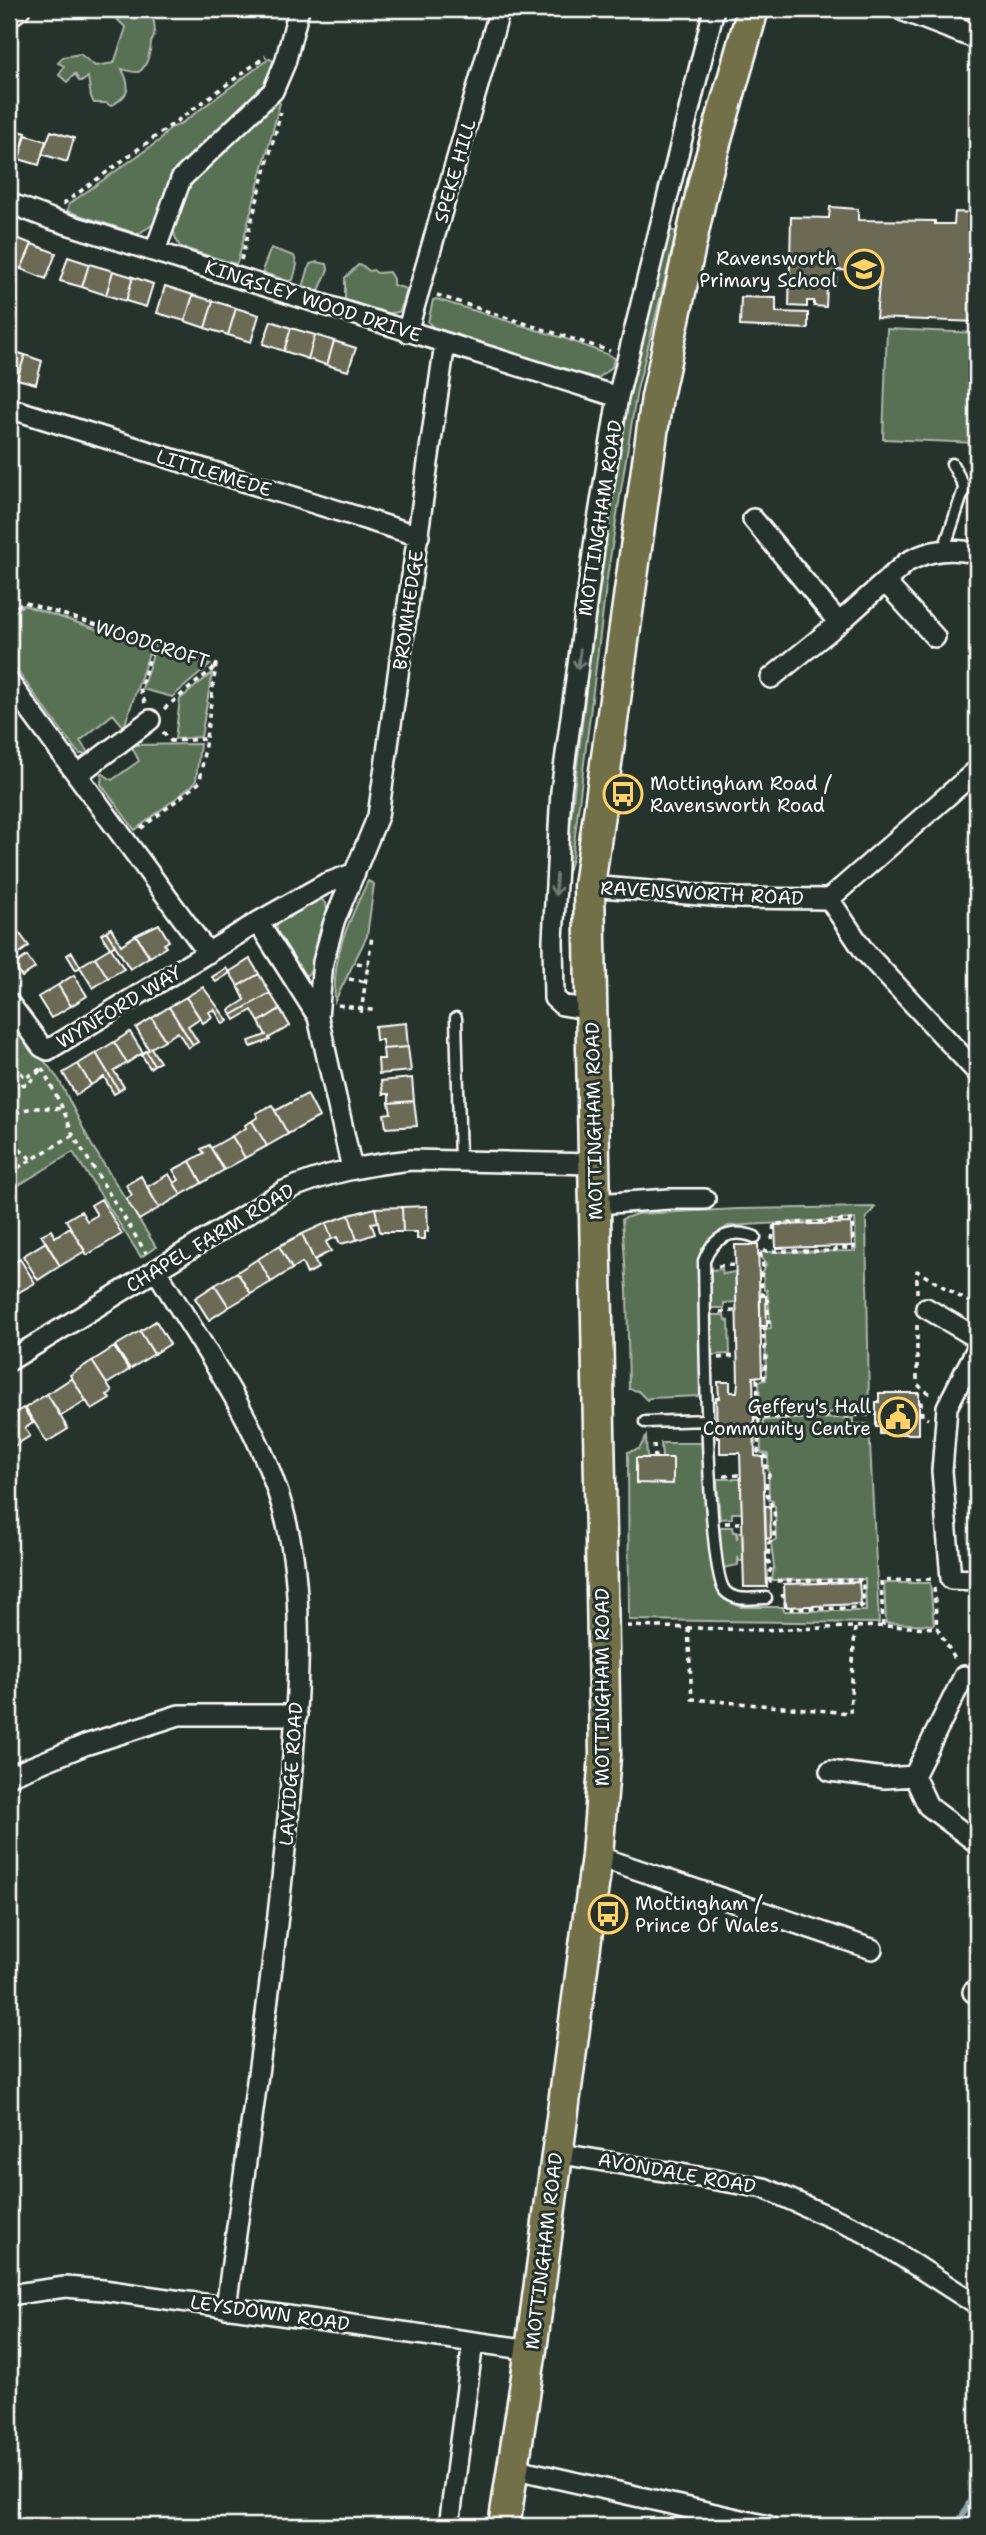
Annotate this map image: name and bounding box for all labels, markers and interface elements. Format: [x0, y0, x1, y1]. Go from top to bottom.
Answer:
street label: SPEKE HILL [428, 116, 482, 226]
place label: Ravensworth Primary School [699, 246, 837, 293]
school or university icon: Ravensworth Primary School [843, 248, 885, 290]
street label: KINGSLEY WOOD DRIVE [201, 254, 425, 348]
street label: MOTTINGHAM ROAD [572, 418, 628, 618]
street label: LITTLEMEDE [153, 444, 275, 502]
street label: BROMHEDGE [387, 548, 429, 672]
street label: WOODCROFT [92, 614, 212, 674]
one-way arrow [572, 647, 585, 670]
place label: Mottingham Road / Ravensworth Road [650, 771, 833, 818]
bus stop icon: Mottingham Road / Ravensworth Road [602, 773, 644, 815]
one-way arrow [549, 873, 562, 896]
street label: RAVENSWORTH ROAD [600, 875, 804, 911]
street label: WYNFORD WAY [52, 959, 187, 1054]
street label: MOTTINGHAM ROAD [580, 1022, 608, 1220]
street label: CHAPEL FARM ROAD [121, 1178, 299, 1298]
place label: Geffery's Hall Community Centre [703, 1394, 871, 1441]
public building icon: Geffery's Hall Community Centre [877, 1396, 919, 1438]
street label: MOTTINGHAM ROAD [590, 1588, 615, 1786]
street label: LAVIDGE ROAD [274, 1701, 308, 1847]
place label: Mottingham / Prince Of Wales [635, 1891, 779, 1938]
bus stop icon: Mottingham / Prince Of Wales [587, 1893, 629, 1935]
street label: AVONDALE ROAD [596, 2147, 758, 2199]
street label: MOTTINGHAM ROAD [520, 2151, 568, 2351]
street label: LEYSDOWN ROAD [189, 2289, 351, 2337]

